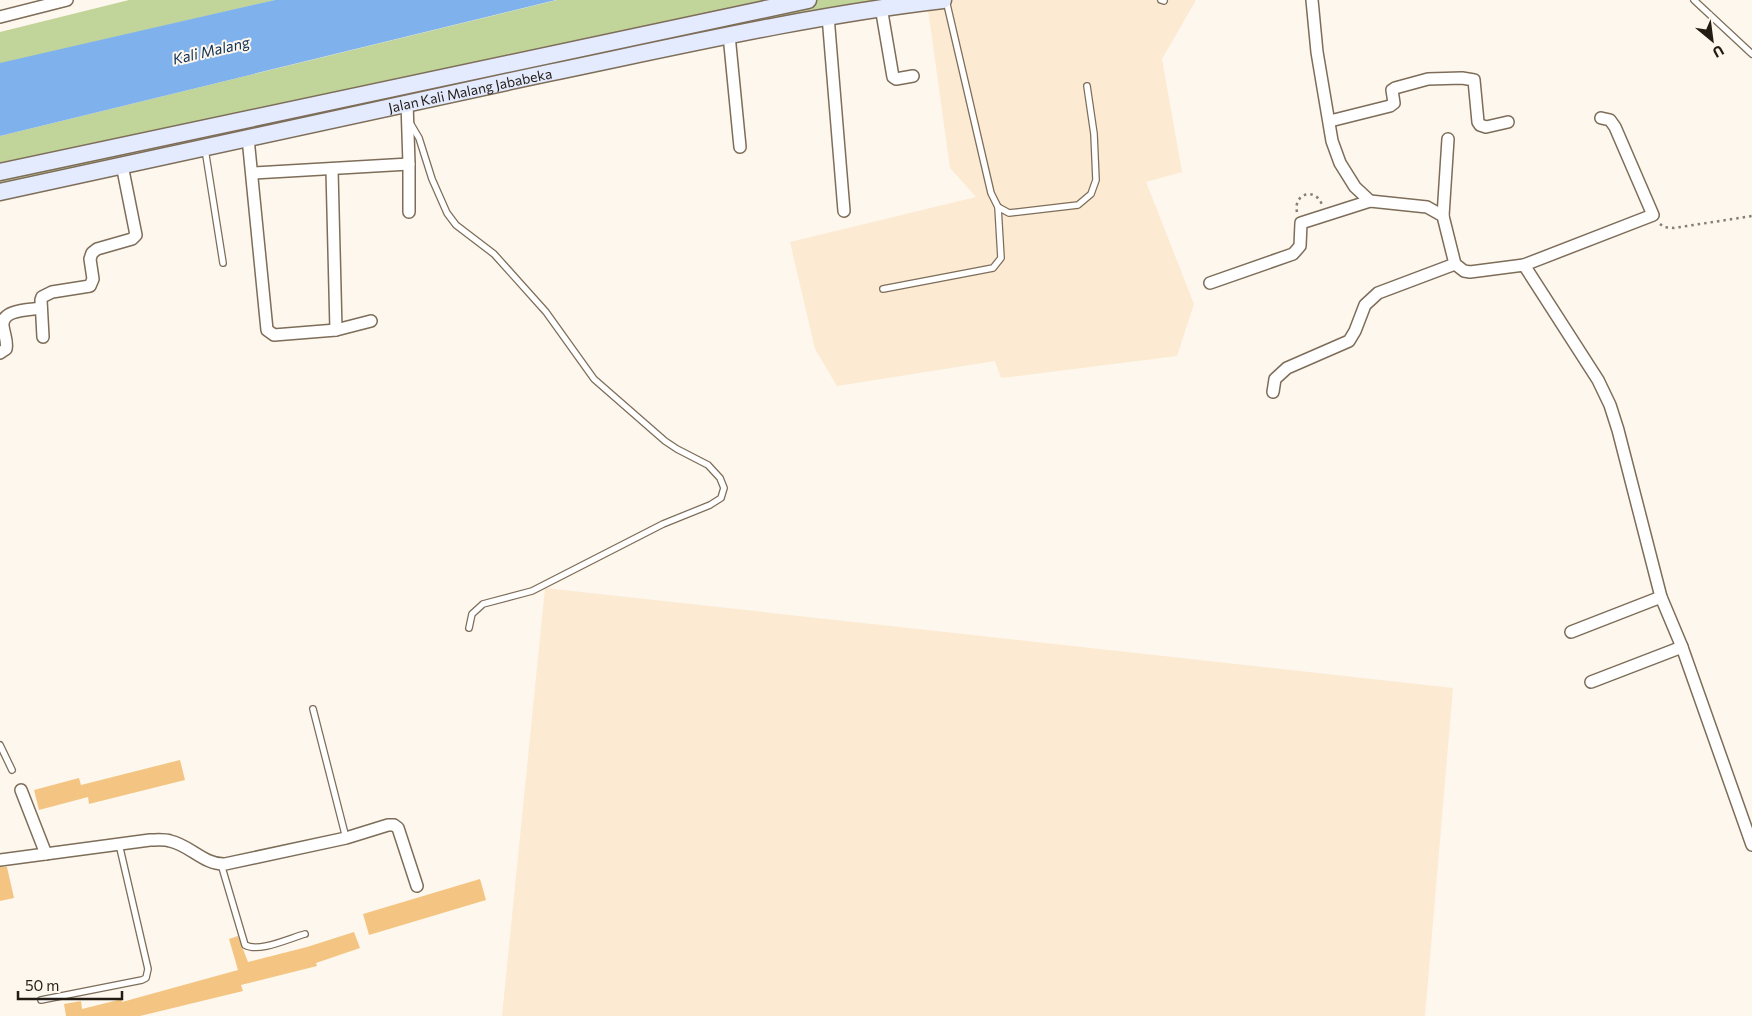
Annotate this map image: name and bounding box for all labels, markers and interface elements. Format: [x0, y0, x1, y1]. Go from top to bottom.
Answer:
north arrow [1687, 15, 1737, 65]
water label: Kali Malang [171, 32, 252, 68]
text: U [1710, 42, 1727, 62]
street label: Jalan Kali Malang Jababeka [387, 64, 553, 115]
scale bar [18, 968, 121, 1000]
text: 50 m [25, 976, 59, 994]

